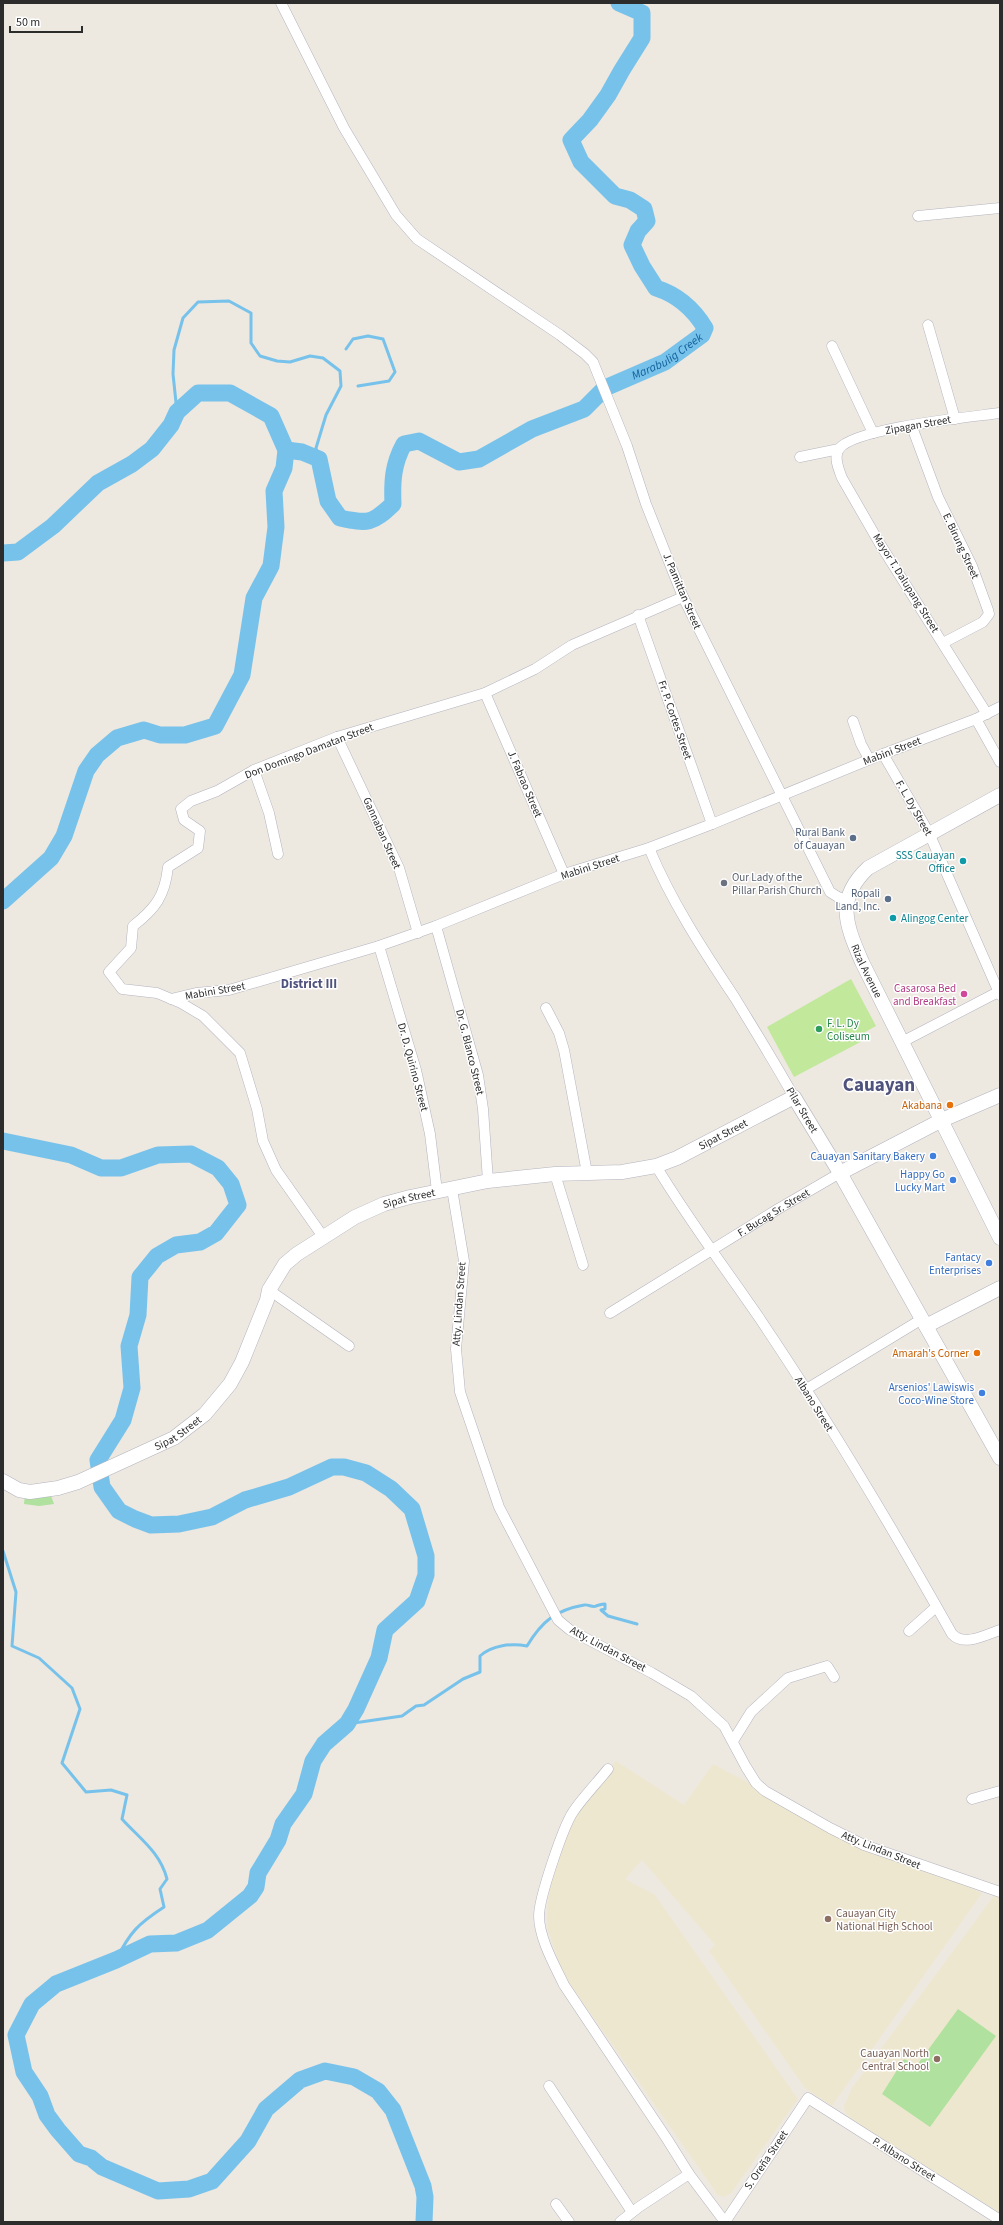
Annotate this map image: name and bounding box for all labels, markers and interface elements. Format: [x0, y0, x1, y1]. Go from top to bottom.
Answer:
scale bar [10, 8, 82, 34]
text: 50 m [16, 14, 40, 31]
water label: Marabulig Creek [629, 329, 706, 384]
street label: Zipagan Street [884, 412, 952, 438]
street label: E. Birung Street [939, 511, 983, 582]
street label: Mayor T. Dalupang Street [869, 531, 943, 636]
street label: J. Pamittan Street [659, 551, 705, 632]
street label: Fr. P. Cortes Street [654, 678, 696, 762]
street label: Don Domingo Damatan Street [243, 719, 376, 782]
street label: Mabini Street [861, 733, 923, 769]
street label: J. Fabrao Street [504, 748, 546, 820]
street label: F. L. Dy Street [892, 778, 936, 839]
street label: Gannaban Street [359, 795, 405, 872]
place label: Rural Bank of Cauayan [794, 825, 846, 853]
marker: Rural Bank of Cauayan [848, 833, 858, 843]
place label: SSS Cauayan Office [896, 848, 956, 876]
street label: Mabini Street [559, 850, 622, 884]
marker: SSS Cauayan Office [958, 856, 968, 866]
place label: Our Lady of the Pillar Parish Church [732, 870, 822, 898]
marker: Our Lady of the Pillar Parish Church [719, 878, 729, 888]
place label: Ropali Land, Inc. [835, 886, 880, 914]
marker: Ropali Land, Inc. [883, 894, 893, 904]
place label: Alingog Center [901, 911, 968, 926]
marker: Alingog Center [888, 913, 898, 923]
street label: Rizal Avenue [848, 942, 886, 1001]
district label: District III [281, 975, 337, 993]
street label: Mabini Street [184, 978, 247, 1004]
place label: Casarosa Bed and Breakfast [893, 981, 956, 1009]
marker: Casarosa Bed and Breakfast [959, 989, 969, 999]
street label: Dr. G. Blanco Street [452, 1008, 488, 1097]
place label: F. L. Dy Coliseum [827, 1016, 870, 1044]
street label: Dr. D. Quirino Street [394, 1021, 432, 1113]
marker: F. L. Dy Coliseum [814, 1024, 824, 1034]
district label: Cauayan [843, 1072, 915, 1099]
street label: Pilar Street [782, 1084, 822, 1136]
place label: Akabana [902, 1098, 942, 1113]
marker: Akabana [945, 1100, 955, 1110]
street label: Sipat Street [696, 1115, 750, 1153]
place label: Cauayan Sanitary Bakery [810, 1149, 925, 1164]
marker: Cauayan Sanitary Bakery [928, 1151, 938, 1161]
place label: Happy Go Lucky Mart [895, 1167, 945, 1195]
marker: Happy Go Lucky Mart [948, 1175, 958, 1185]
street label: Sipat Street [381, 1184, 437, 1212]
street label: F. Bucag Sr. Street [734, 1185, 813, 1240]
place label: Fantacy Enterprises [929, 1250, 981, 1278]
marker: Fantacy Enterprises [984, 1258, 994, 1268]
street label: Atty. Lindan Street [449, 1261, 469, 1347]
place label: Amarah's Corner [893, 1346, 969, 1361]
marker: Amarah's Corner [972, 1348, 982, 1358]
street label: Albano Street [791, 1374, 837, 1434]
place label: Arsenios' Lawiswis Coco-Wine Store [889, 1380, 975, 1408]
marker: Arsenios' Lawiswis Coco-Wine Store [977, 1388, 987, 1398]
street label: Sipat Street [152, 1412, 204, 1454]
street label: Atty. Lindan Street [567, 1623, 649, 1676]
street label: Atty. Lindan Street [839, 1827, 923, 1873]
place label: Cauayan City National High School [836, 1906, 933, 1934]
marker: Cauayan City National High School [823, 1914, 833, 1924]
place label: Cauayan North Central School [860, 2046, 929, 2074]
marker: Cauayan North Central School [932, 2054, 942, 2064]
street label: S. Oreña Street [741, 2127, 792, 2193]
street label: P. Albano Street [870, 2134, 939, 2185]

